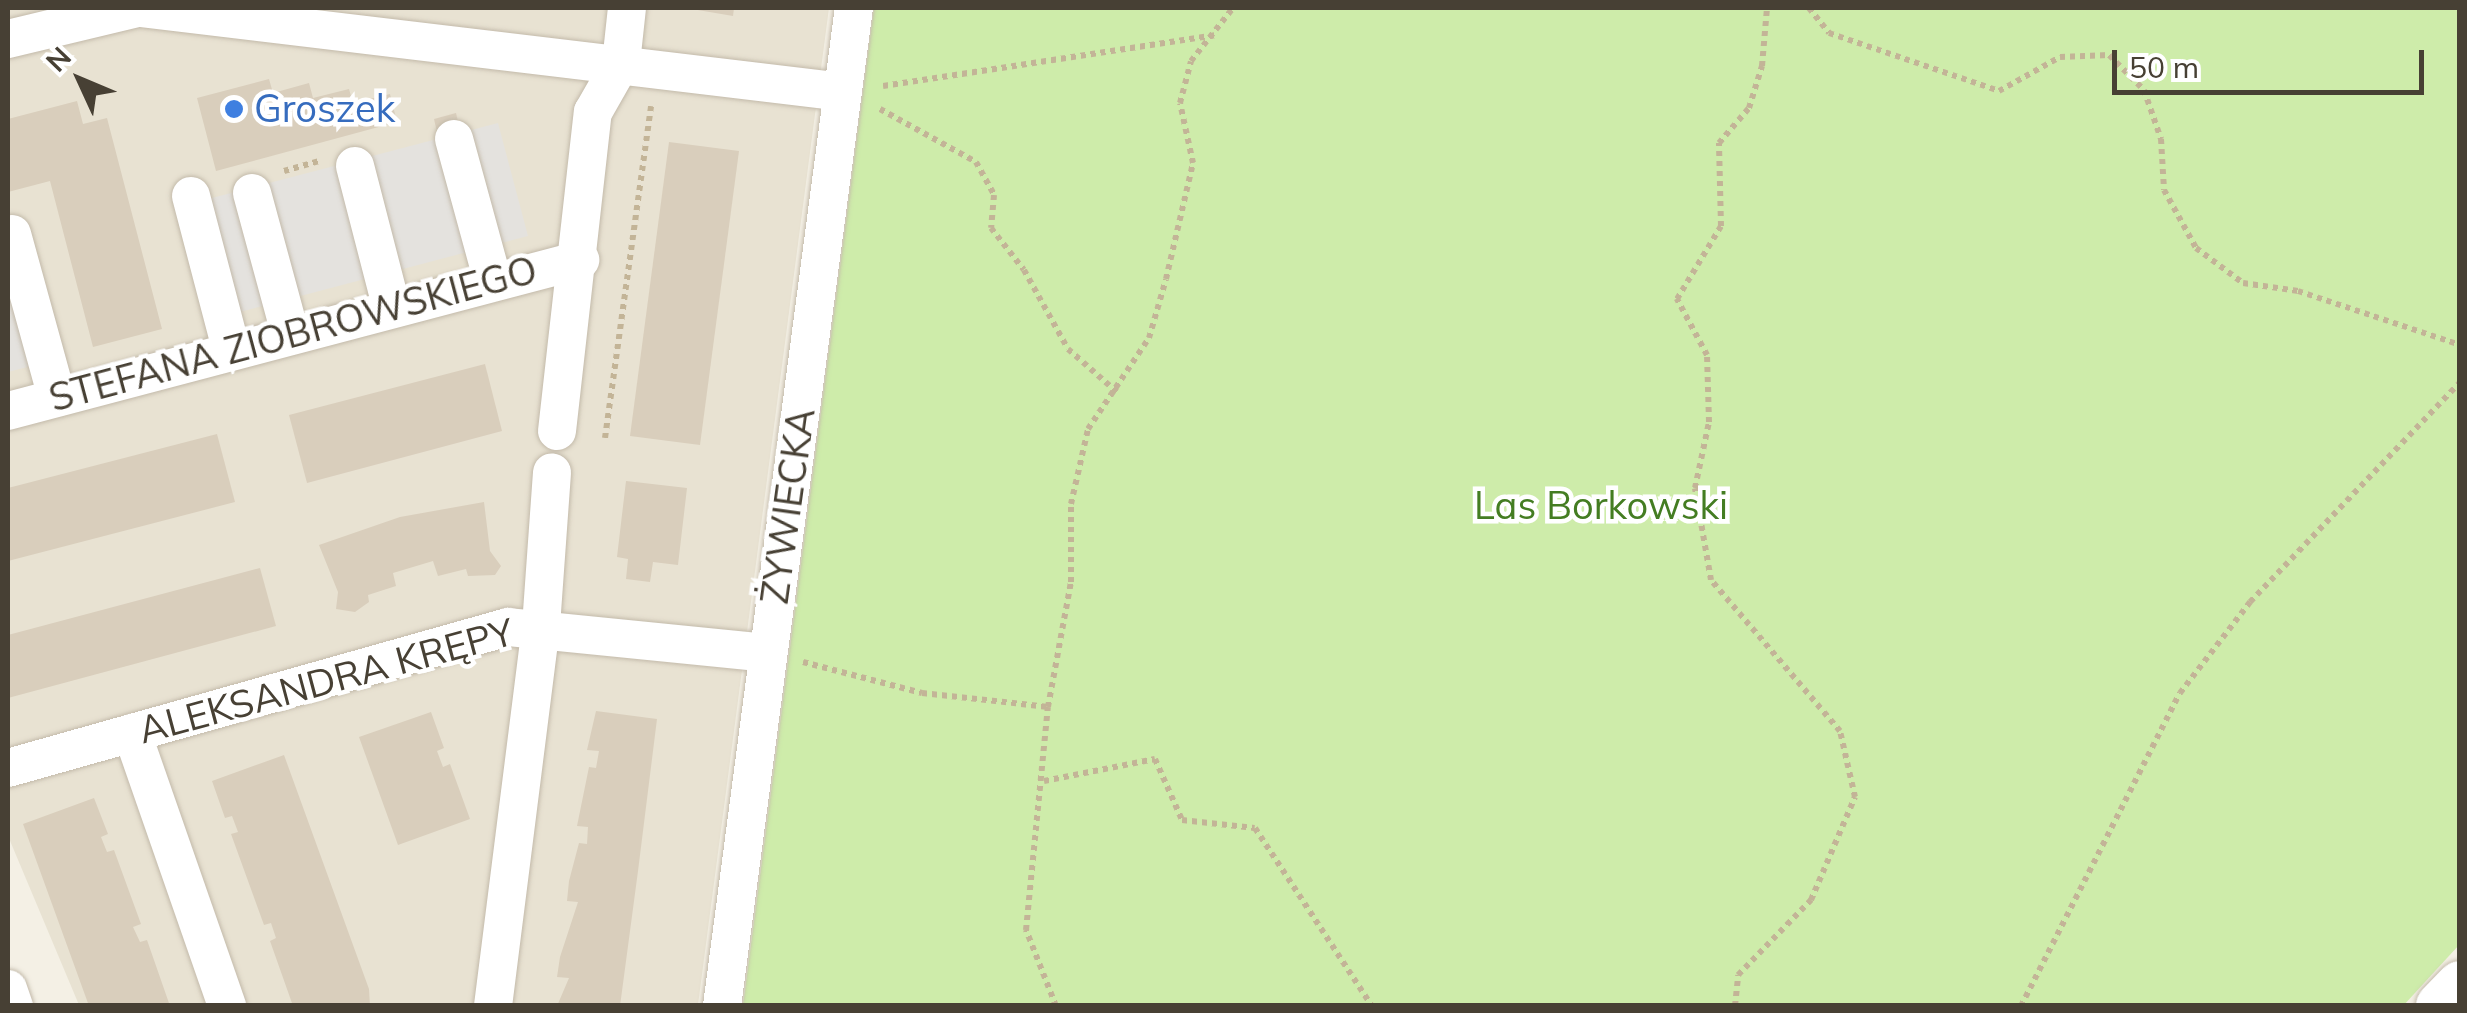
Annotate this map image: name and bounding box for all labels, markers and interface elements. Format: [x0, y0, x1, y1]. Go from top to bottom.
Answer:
north arrow [30, 30, 130, 130]
scale bar [2117, 30, 2430, 92]
text: N [38, 39, 78, 79]
text: 50 m [2129, 48, 2199, 86]
place label: Groszek [254, 86, 395, 132]
marker: Groszek [223, 98, 245, 120]
street label: STEFANA ZIOBROWSKIEGO [44, 247, 542, 421]
street label: ŻYWIECKA [752, 405, 824, 607]
park label: Las Borkowski [1474, 483, 1728, 529]
street label: ALEKSANDRA KRĘPY [133, 609, 519, 753]

